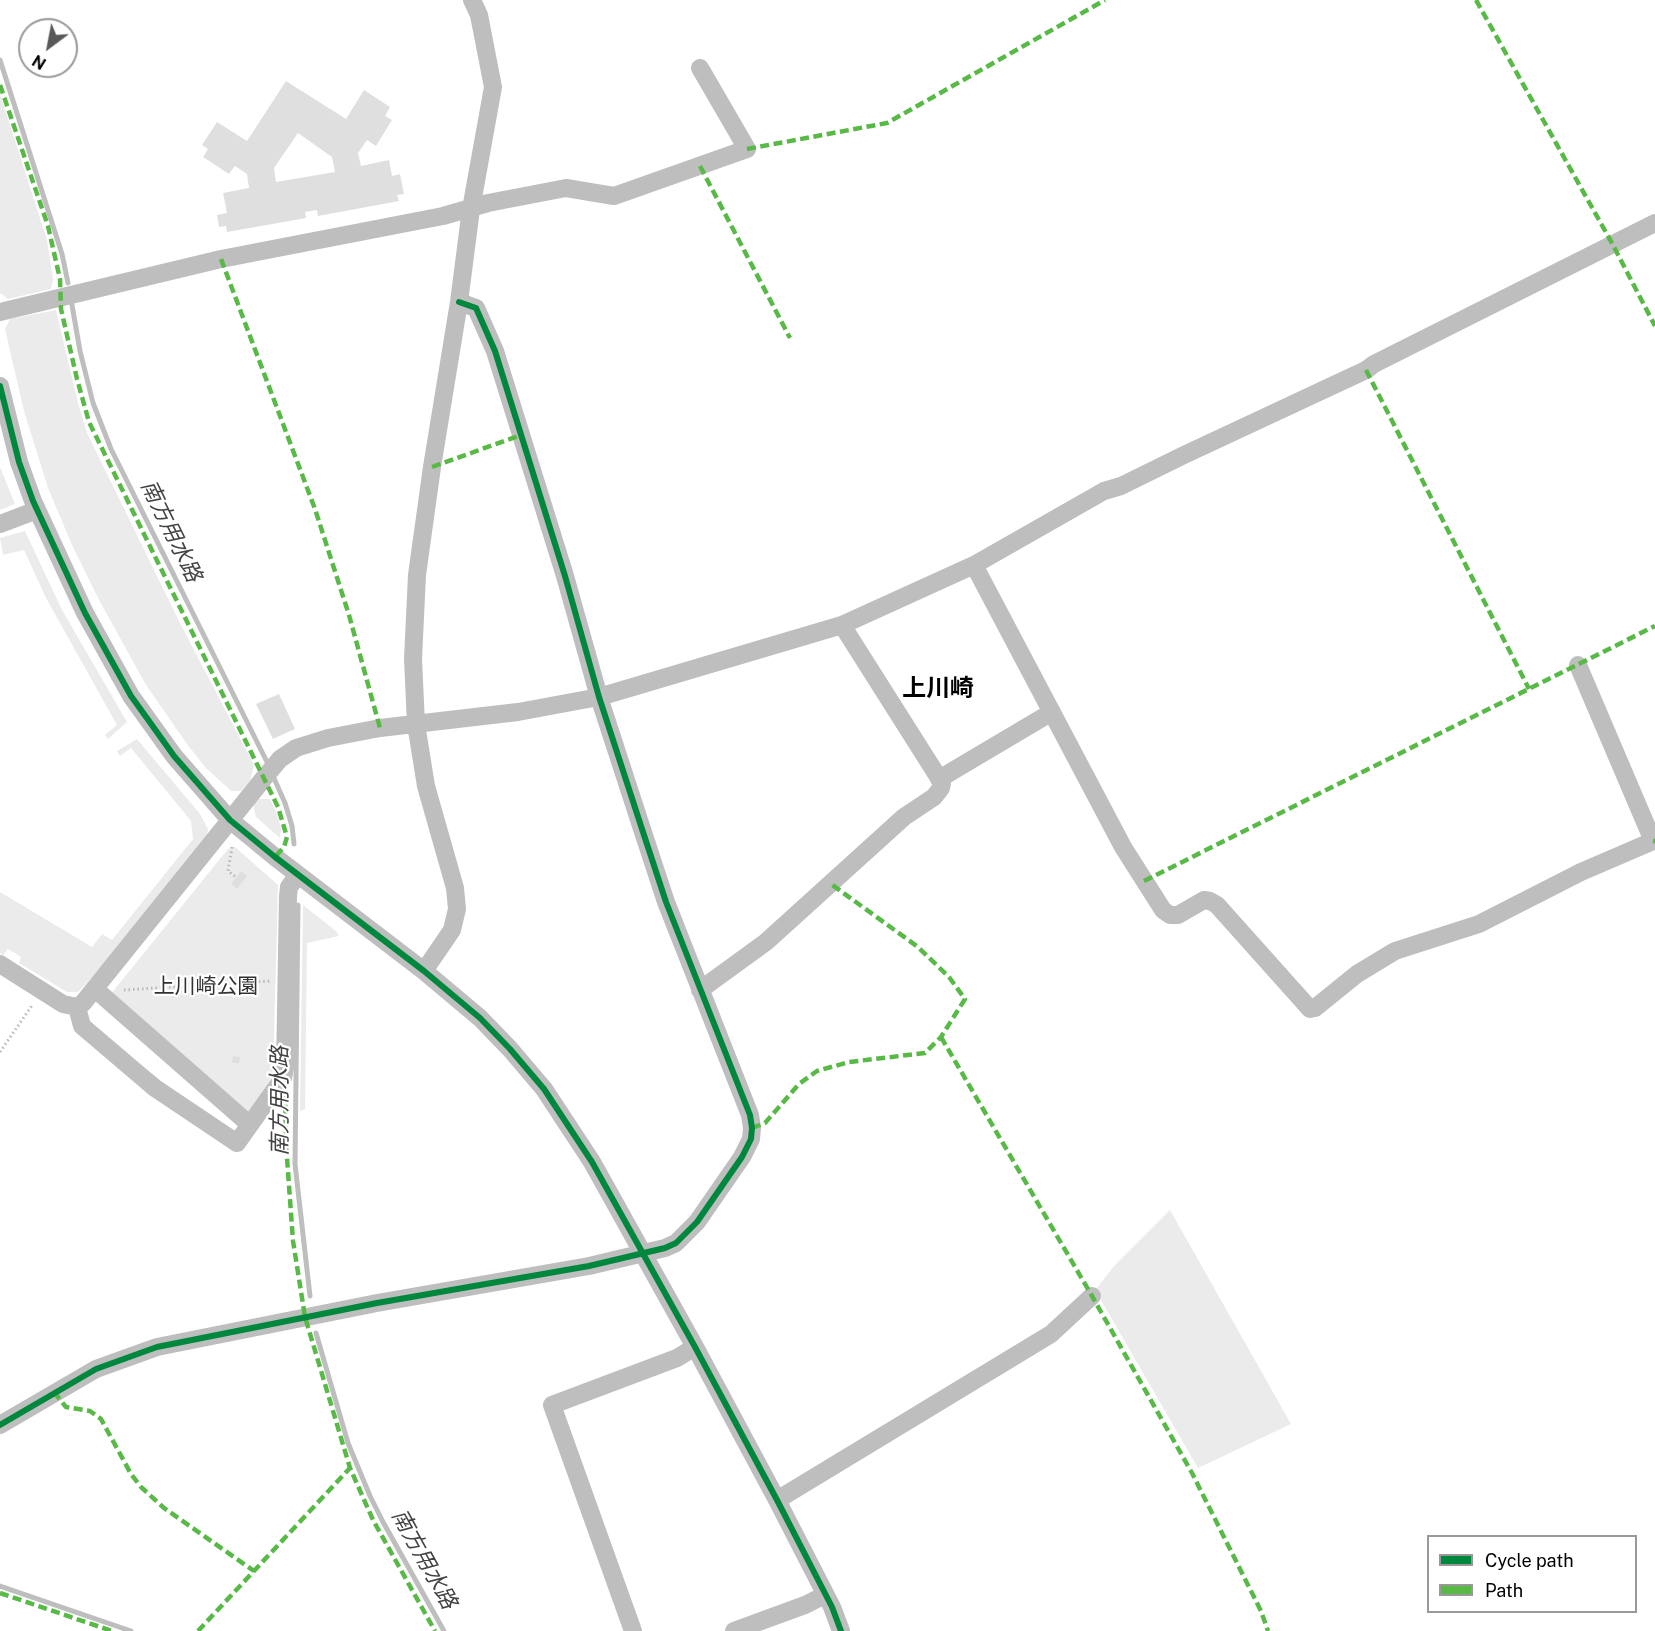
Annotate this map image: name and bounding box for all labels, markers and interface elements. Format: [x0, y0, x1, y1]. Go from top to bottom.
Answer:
north arrow [18, 18, 78, 78]
text: N [29, 51, 50, 73]
water label: 南方用水路 [135, 476, 207, 586]
district label: 上川崎 [902, 675, 974, 703]
park label: 上川崎公園 [154, 974, 258, 1000]
water label: 南方用水路 [267, 1046, 293, 1156]
water label: 南方用水路 [386, 1504, 462, 1614]
legend [1427, 1535, 1637, 1613]
text: Cycle path [1485, 1550, 1574, 1571]
text: Path [1485, 1580, 1523, 1601]

